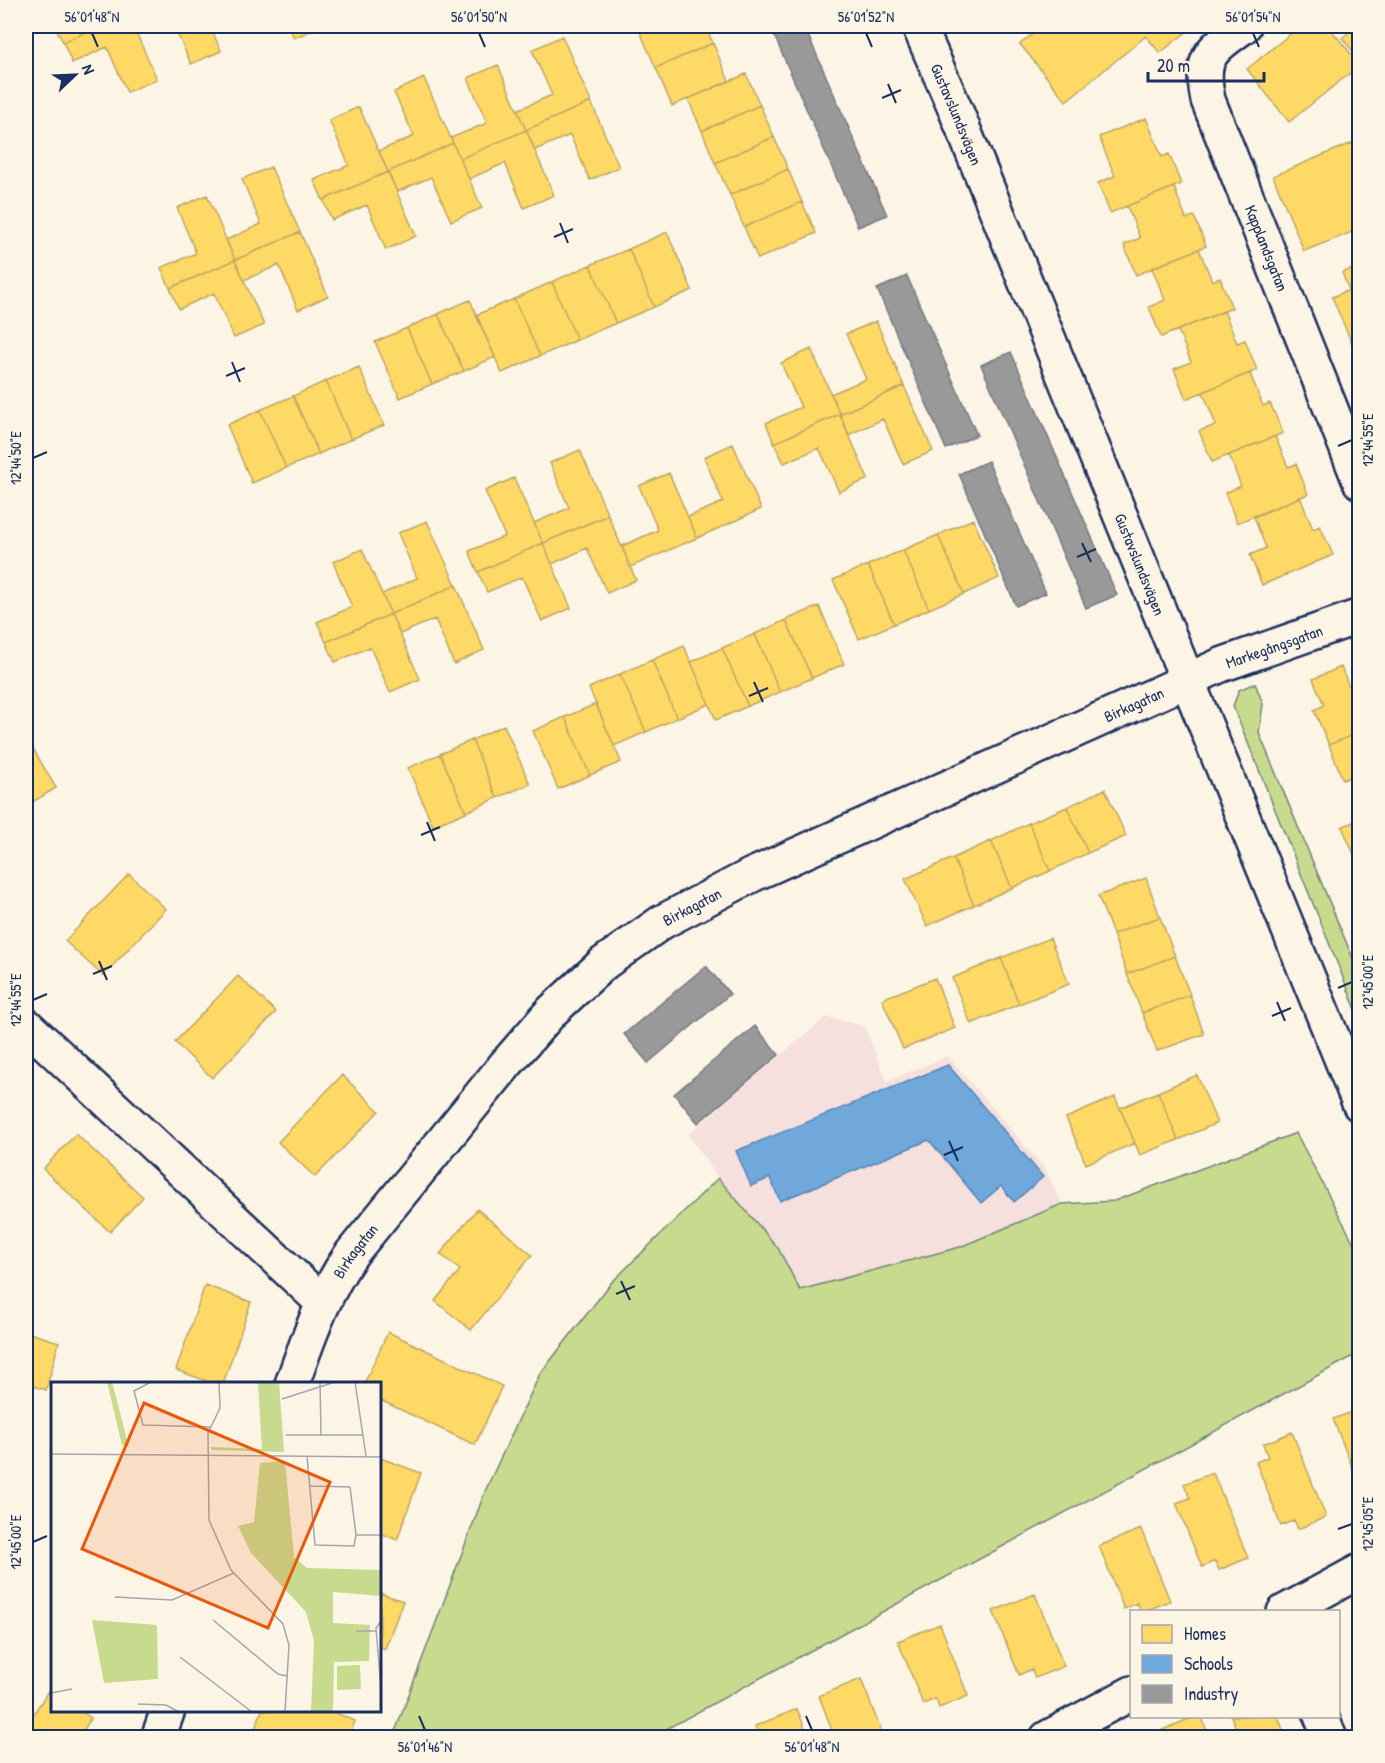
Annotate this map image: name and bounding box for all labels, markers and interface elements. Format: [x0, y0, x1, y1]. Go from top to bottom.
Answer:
text: 56°01'48"N [64, 6, 120, 27]
text: 56°01'50"N [451, 6, 507, 27]
text: 56°01'52"N [838, 6, 894, 27]
text: 56°01'54"N [1226, 6, 1280, 27]
north arrow [45, 45, 105, 105]
scale bar [1148, 45, 1264, 83]
text: 20 m [1157, 53, 1190, 78]
street label: Gustavslundsvägen [926, 60, 988, 168]
text: N [77, 61, 101, 78]
street label: Kapplandsgatan [1240, 202, 1294, 294]
text: 12°44'55"E [1357, 413, 1378, 467]
text: 12°44'50"E [5, 431, 26, 485]
street label: Gustavslundsvägen [1110, 510, 1171, 619]
street label: Markegångsgatan [1223, 619, 1326, 674]
street label: Birkagatan [1100, 681, 1167, 727]
street label: Birkagatan [659, 882, 725, 931]
text: 12°45'00"E [1357, 954, 1378, 1010]
text: 12°44'55"E [5, 973, 26, 1027]
street label: Birkagatan [327, 1219, 383, 1282]
inset map [51, 1382, 381, 1712]
text: 12°45'05"E [1357, 1496, 1378, 1551]
text: 12°45'00"E [5, 1514, 26, 1570]
legend [1130, 1610, 1340, 1718]
text: Homes [1184, 1621, 1226, 1646]
text: Schools [1184, 1651, 1233, 1676]
text: Industry [1184, 1681, 1239, 1706]
text: 56°01'46"N [398, 1736, 452, 1757]
text: 56°01'48"N [784, 1736, 840, 1757]

